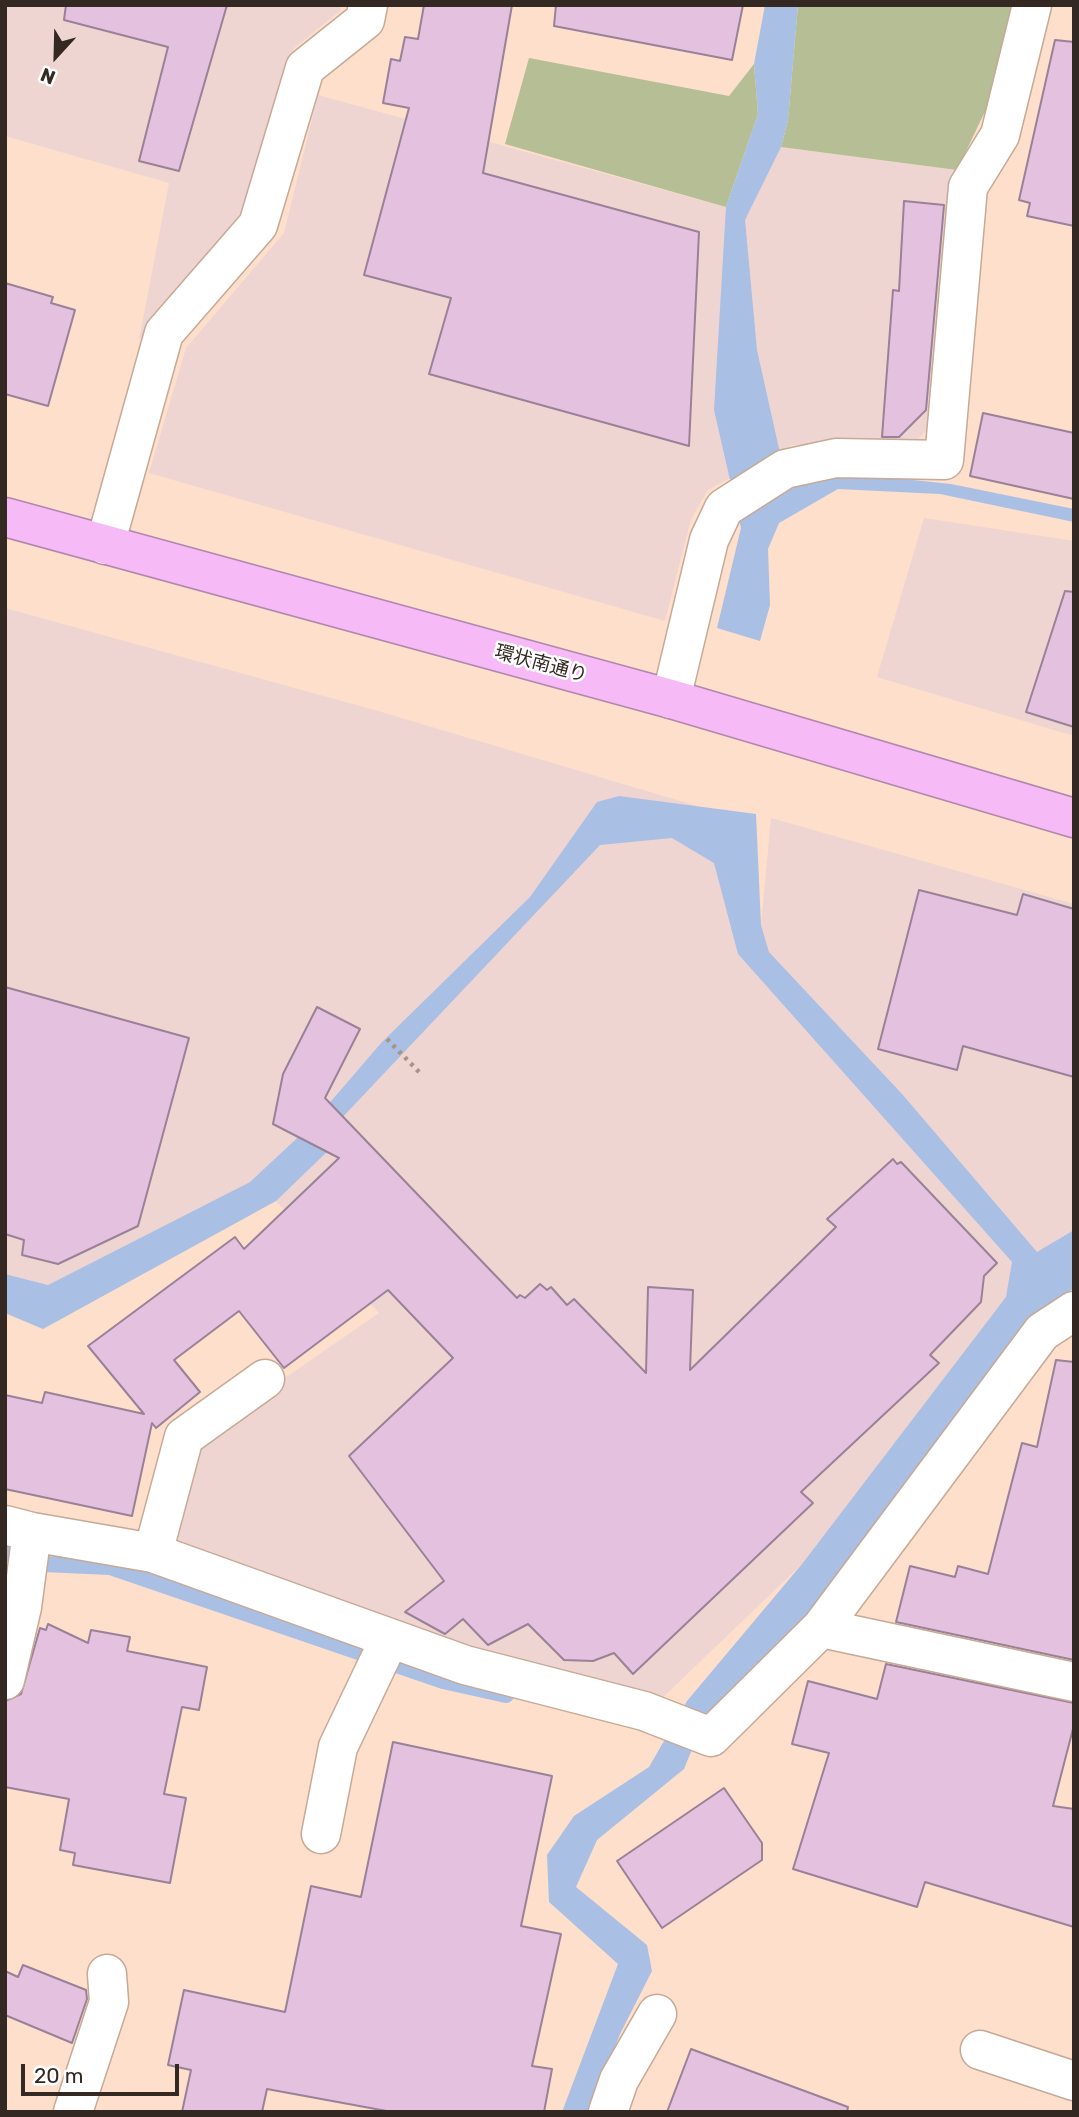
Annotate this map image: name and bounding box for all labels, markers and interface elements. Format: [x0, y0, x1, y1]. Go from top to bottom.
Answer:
north arrow [21, 21, 91, 91]
text: N [37, 63, 59, 89]
street label: 環状南通り [492, 641, 590, 687]
scale bar [24, 2050, 182, 2094]
text: 20 m [34, 2063, 83, 2088]

